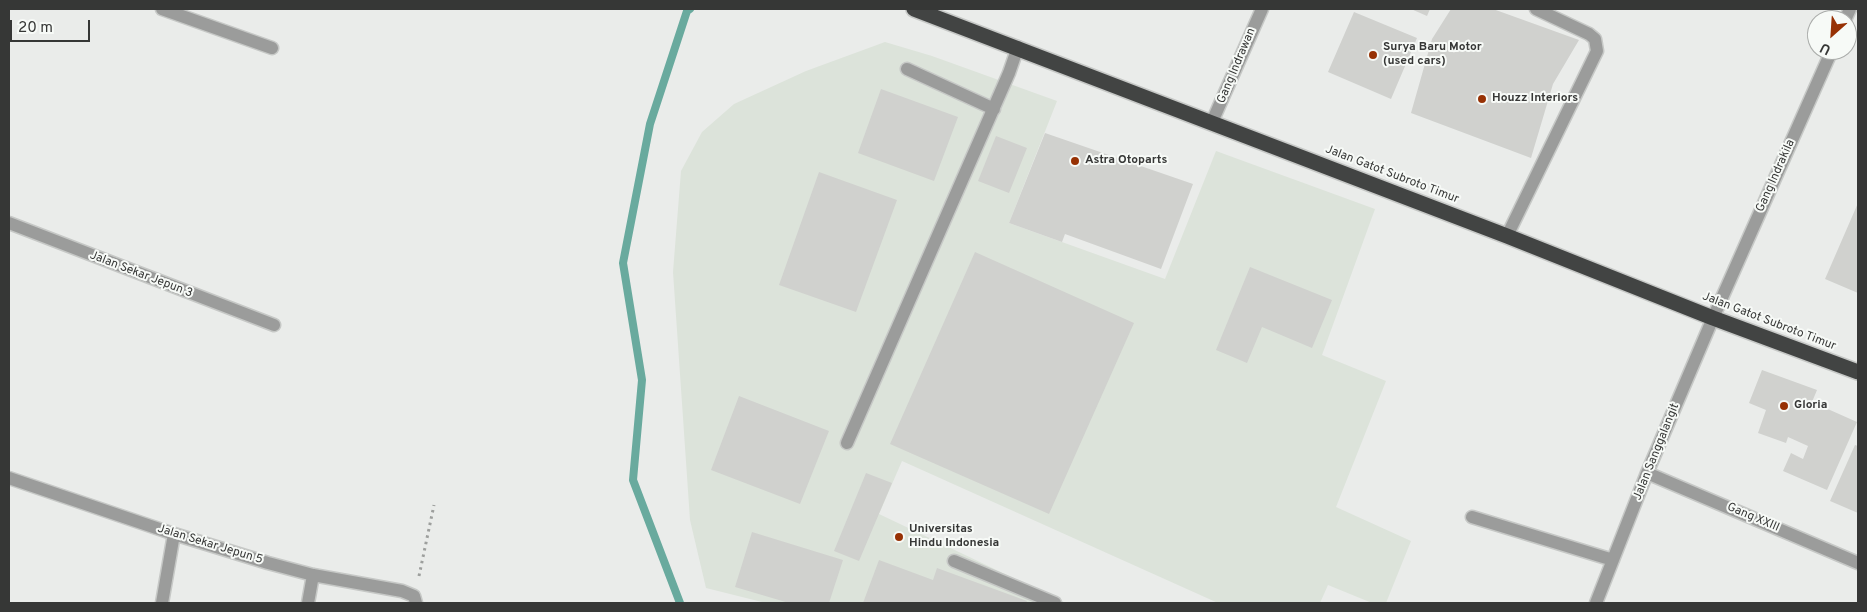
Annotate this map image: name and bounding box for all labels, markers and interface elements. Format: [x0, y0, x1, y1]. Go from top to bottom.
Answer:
scale bar [12, 10, 92, 42]
north arrow [1807, 10, 1857, 60]
text: 20 m [18, 19, 53, 38]
street label: Gang Indrawan [1215, 26, 1259, 106]
text: U [1817, 38, 1834, 58]
place label: Surya Baru Motor (used cars) [1383, 41, 1482, 69]
marker: Surya Baru Motor (used cars) [1367, 49, 1379, 61]
place label: Houzz Interiors [1492, 92, 1578, 106]
marker: Houzz Interiors [1476, 93, 1488, 105]
street label: Gang Indrakila [1754, 137, 1798, 215]
street label: Jalan Gatot Subroto Timur [1323, 143, 1461, 207]
place label: Astra Otoparts [1085, 154, 1167, 168]
marker: Astra Otoparts [1069, 155, 1081, 167]
street label: Jalan Sekar Jepun 3 [88, 249, 194, 301]
street label: Jalan Gatot Subroto Timur [1700, 290, 1838, 354]
place label: Gloria [1794, 399, 1827, 413]
marker: Gloria [1778, 400, 1790, 412]
street label: Jalan Sanggalangit [1631, 401, 1683, 503]
street label: Gang XXIII [1725, 500, 1781, 536]
street label: Jalan Sekar Jepun 5 [156, 522, 264, 568]
place label: Universitas Hindu Indonesia [909, 523, 999, 551]
marker: Universitas Hindu Indonesia [893, 531, 905, 543]

